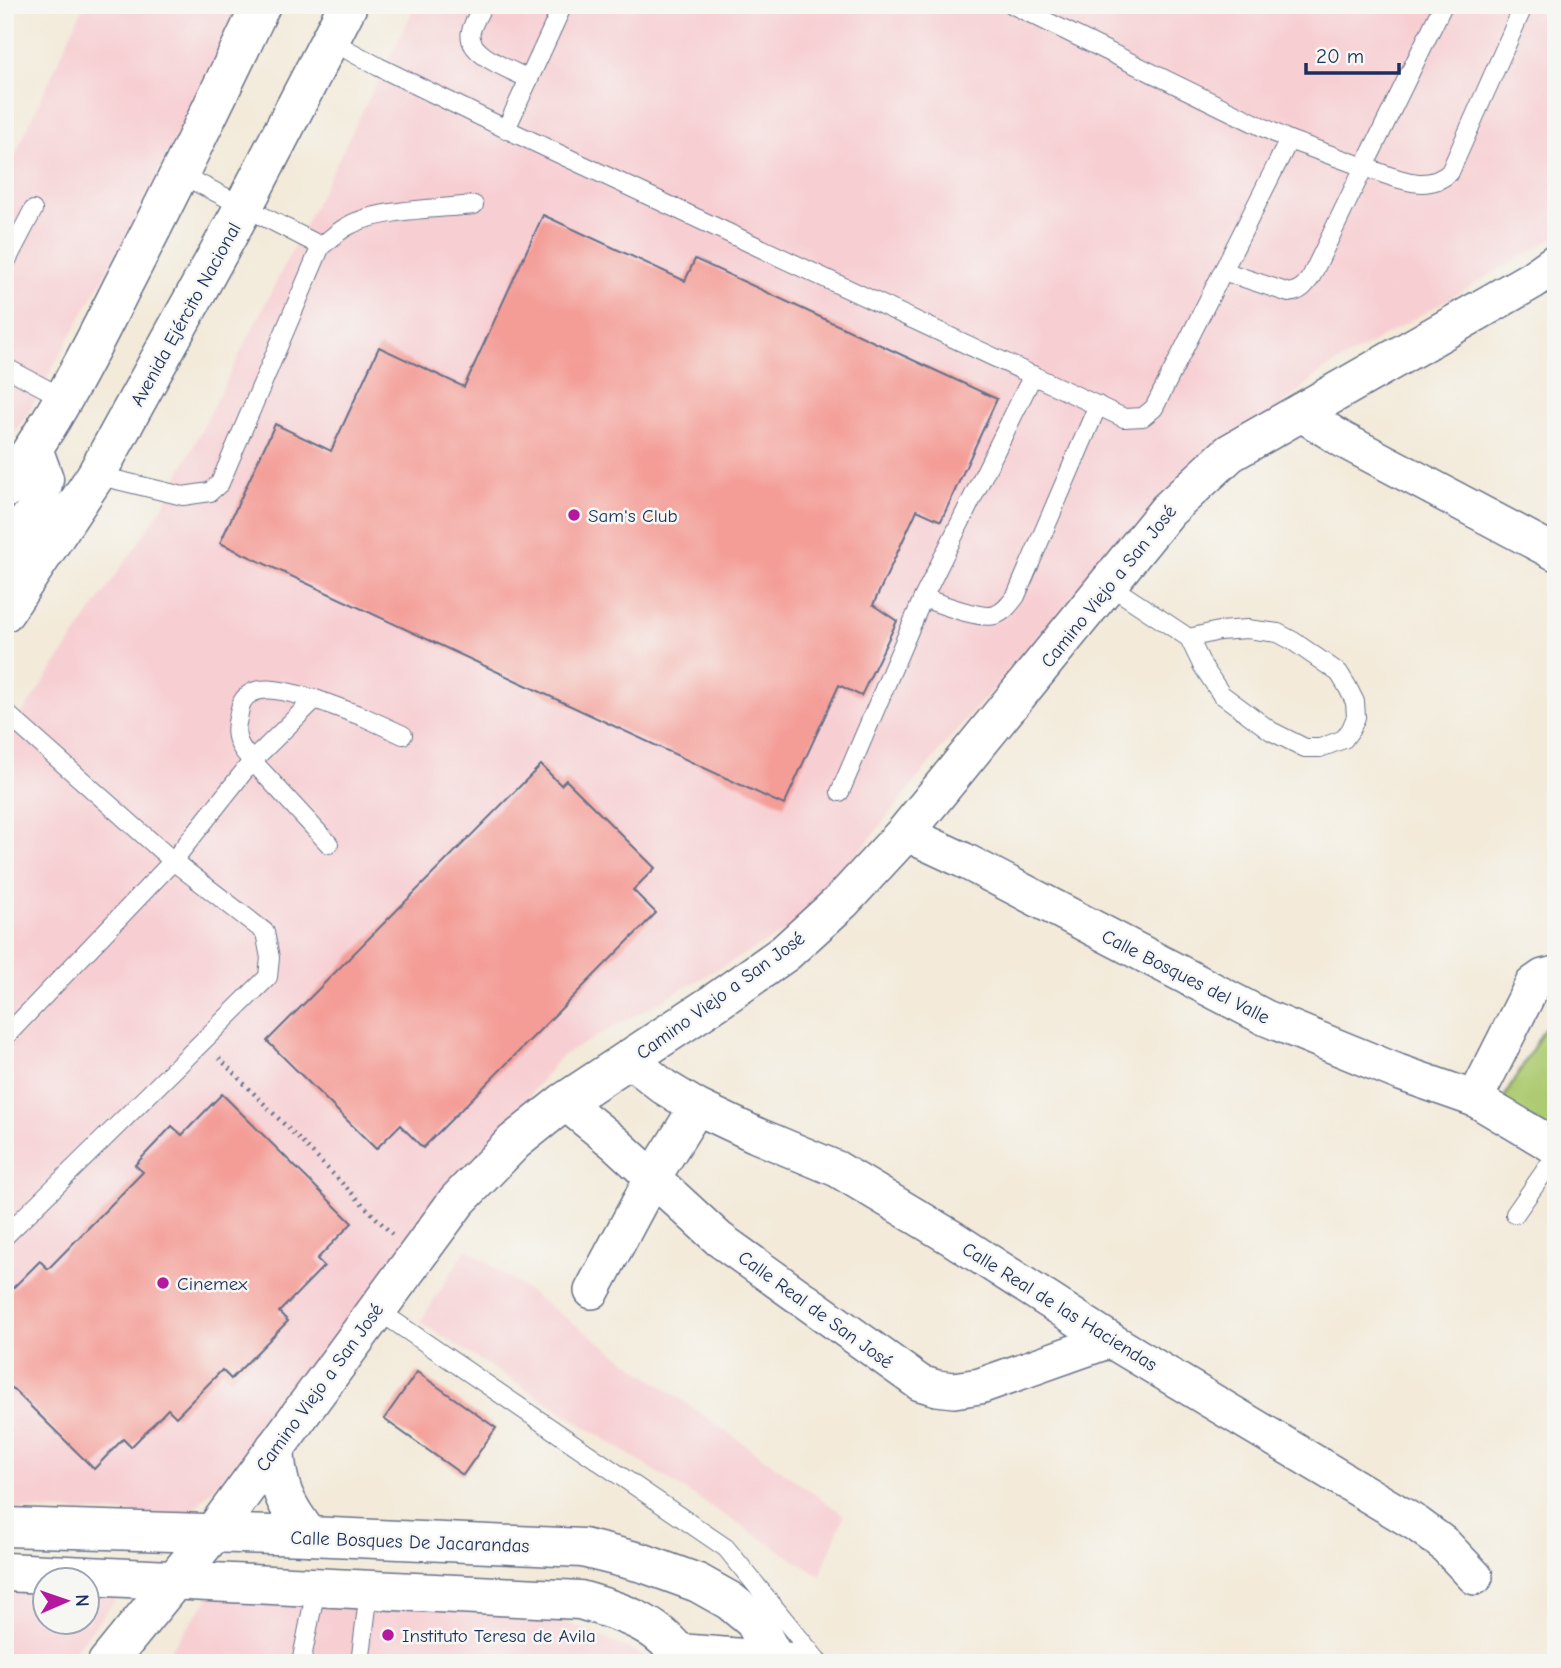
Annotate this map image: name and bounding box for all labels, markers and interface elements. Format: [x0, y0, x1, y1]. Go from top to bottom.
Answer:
scale bar [1306, 32, 1398, 76]
text: 20 m [1316, 44, 1364, 68]
street label: Avenida Ejército Nacional [126, 219, 246, 410]
street label: Camino Viejo a San José [1036, 501, 1181, 672]
place label: Sam's Club [588, 505, 678, 527]
marker: Sam's Club [566, 507, 582, 523]
street label: Calle Bosques del Valle [1098, 925, 1273, 1029]
street label: Camino Viejo a San José [632, 927, 809, 1064]
street label: Calle Real de las Haciendas [958, 1238, 1161, 1376]
street label: Calle Real de San José [734, 1246, 897, 1373]
place label: Cinemex [177, 1273, 248, 1295]
marker: Cinemex [155, 1275, 171, 1291]
street label: Camino Viejo a San José [251, 1299, 388, 1476]
street label: Calle Bosques De Jacarandas [290, 1527, 530, 1557]
north arrow [32, 1566, 102, 1636]
text: N [71, 1594, 93, 1607]
place label: Instituto Teresa de Avila [402, 1625, 596, 1647]
marker: Instituto Teresa de Avila [380, 1627, 396, 1643]

